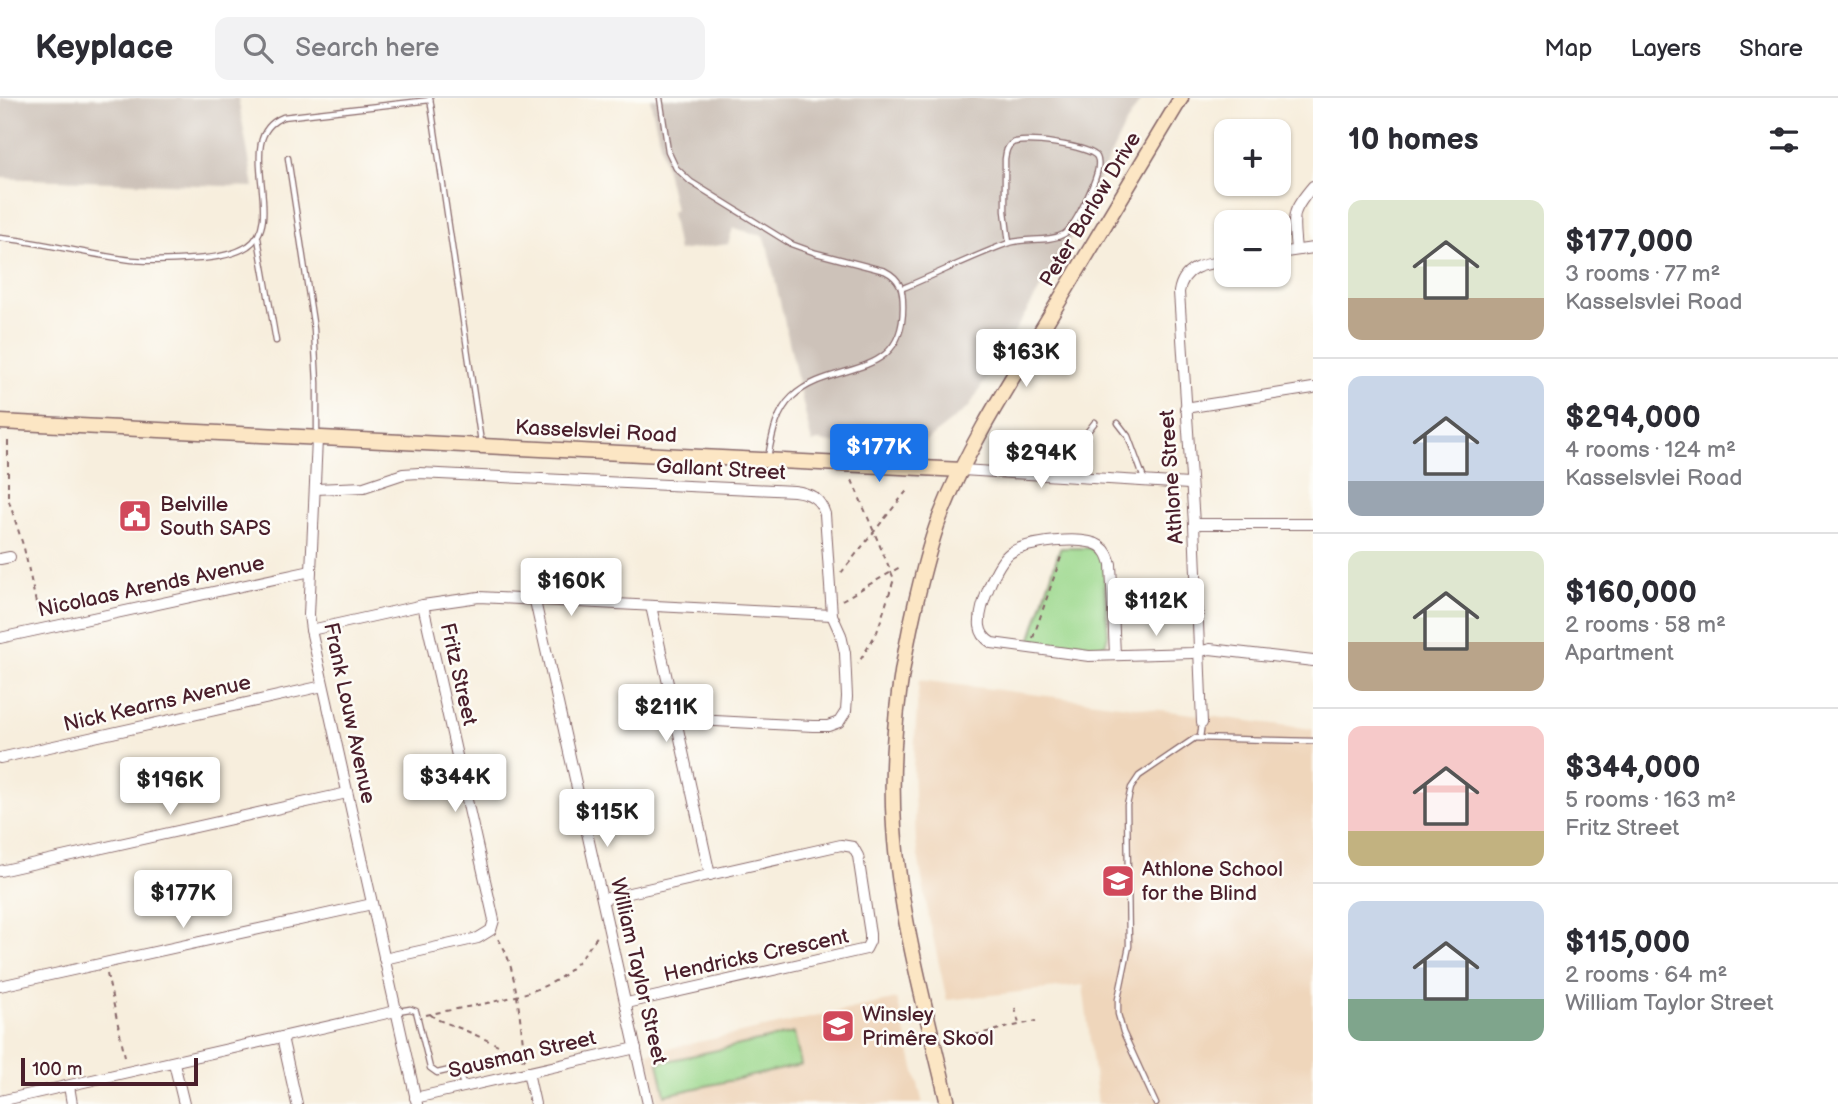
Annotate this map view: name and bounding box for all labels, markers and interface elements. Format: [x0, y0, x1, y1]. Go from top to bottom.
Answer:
search box [215, 17, 705, 80]
text: Keyplace [35, 28, 173, 68]
icon: search [239, 29, 277, 67]
text: Search here [295, 33, 439, 64]
text: Map [1544, 34, 1592, 63]
text: Layers [1630, 34, 1701, 63]
text: Share [1739, 34, 1803, 63]
map controls [1214, 119, 1291, 287]
button: + [1214, 119, 1291, 196]
icon: filters [1765, 121, 1803, 159]
text: 10 homes [1348, 122, 1479, 158]
street label: Peter Barlow Drive [1034, 128, 1146, 291]
button: − [1214, 210, 1291, 287]
text: $177,000 [1565, 224, 1693, 260]
icon: home [1404, 228, 1488, 312]
text: 3 rooms · 77 m² [1565, 260, 1721, 288]
text: Kasselsvlei Road [1565, 288, 1742, 316]
pin: $163K [977, 330, 1075, 389]
text: $163K [992, 338, 1060, 366]
text: $294,000 [1565, 400, 1701, 436]
icon: home [1404, 404, 1488, 488]
street label: Athlone Street [1154, 408, 1189, 545]
street label: Kasselsvlei Road [514, 415, 677, 448]
pin: $177K [830, 424, 928, 484]
pin: $294K [992, 430, 1090, 490]
text: $177K [846, 433, 912, 461]
text: 4 rooms · 124 m² [1565, 436, 1736, 464]
text: $294K [1005, 439, 1077, 467]
street label: Gallant Street [655, 454, 787, 485]
text: Kasselsvlei Road [1565, 464, 1742, 492]
place label: Belville South SAPS [160, 492, 271, 541]
public building icon: Belville South SAPS [116, 497, 154, 535]
street label: Nicolaas Arends Avenue [36, 550, 267, 623]
pin: $160K [522, 559, 620, 618]
text: $160K [537, 567, 605, 595]
text: $160,000 [1565, 575, 1697, 611]
pin: $112K [1107, 578, 1205, 638]
icon: home [1404, 579, 1488, 663]
text: $112K [1124, 587, 1188, 615]
text: 2 rooms · 58 m² [1565, 611, 1726, 639]
street label: Frank Louw Avenue [318, 620, 381, 806]
street label: Fritz Street [435, 620, 483, 728]
text: Apartment [1565, 639, 1674, 667]
street label: Nick Kearns Avenue [61, 670, 253, 737]
pin: $211K [617, 684, 715, 744]
text: $211K [634, 693, 698, 721]
text: $344,000 [1565, 750, 1700, 786]
pin: $344K [406, 754, 504, 814]
icon: home [1404, 754, 1488, 838]
pin: $196K [121, 758, 219, 817]
text: $344K [419, 763, 491, 791]
text: $196K [136, 766, 204, 794]
text: 5 rooms · 163 m² [1565, 786, 1736, 814]
pin: $115K [558, 790, 656, 849]
text: $115K [575, 798, 639, 826]
text: Fritz Street [1565, 814, 1679, 842]
place label: Athlone School for the Blind [1142, 857, 1283, 906]
school or university icon: Athlone School for the Blind [1099, 862, 1137, 900]
pin: $177K [134, 870, 232, 930]
street label: William Taylor Street [605, 876, 672, 1067]
text: $177K [150, 879, 216, 907]
street label: Hendricks Crescent [661, 924, 851, 987]
text: $115,000 [1565, 925, 1690, 961]
icon: home [1404, 929, 1488, 1013]
text: 2 rooms · 64 m² [1565, 961, 1727, 989]
text: William Taylor Street [1565, 989, 1774, 1017]
place label: Winsley Primêre Skool [862, 1002, 994, 1051]
school or university icon: Winsley Primêre Skool [819, 1007, 857, 1045]
street label: Sausman Street [446, 1025, 599, 1084]
scale bar [21, 1055, 198, 1087]
text: 100 m [32, 1058, 83, 1081]

